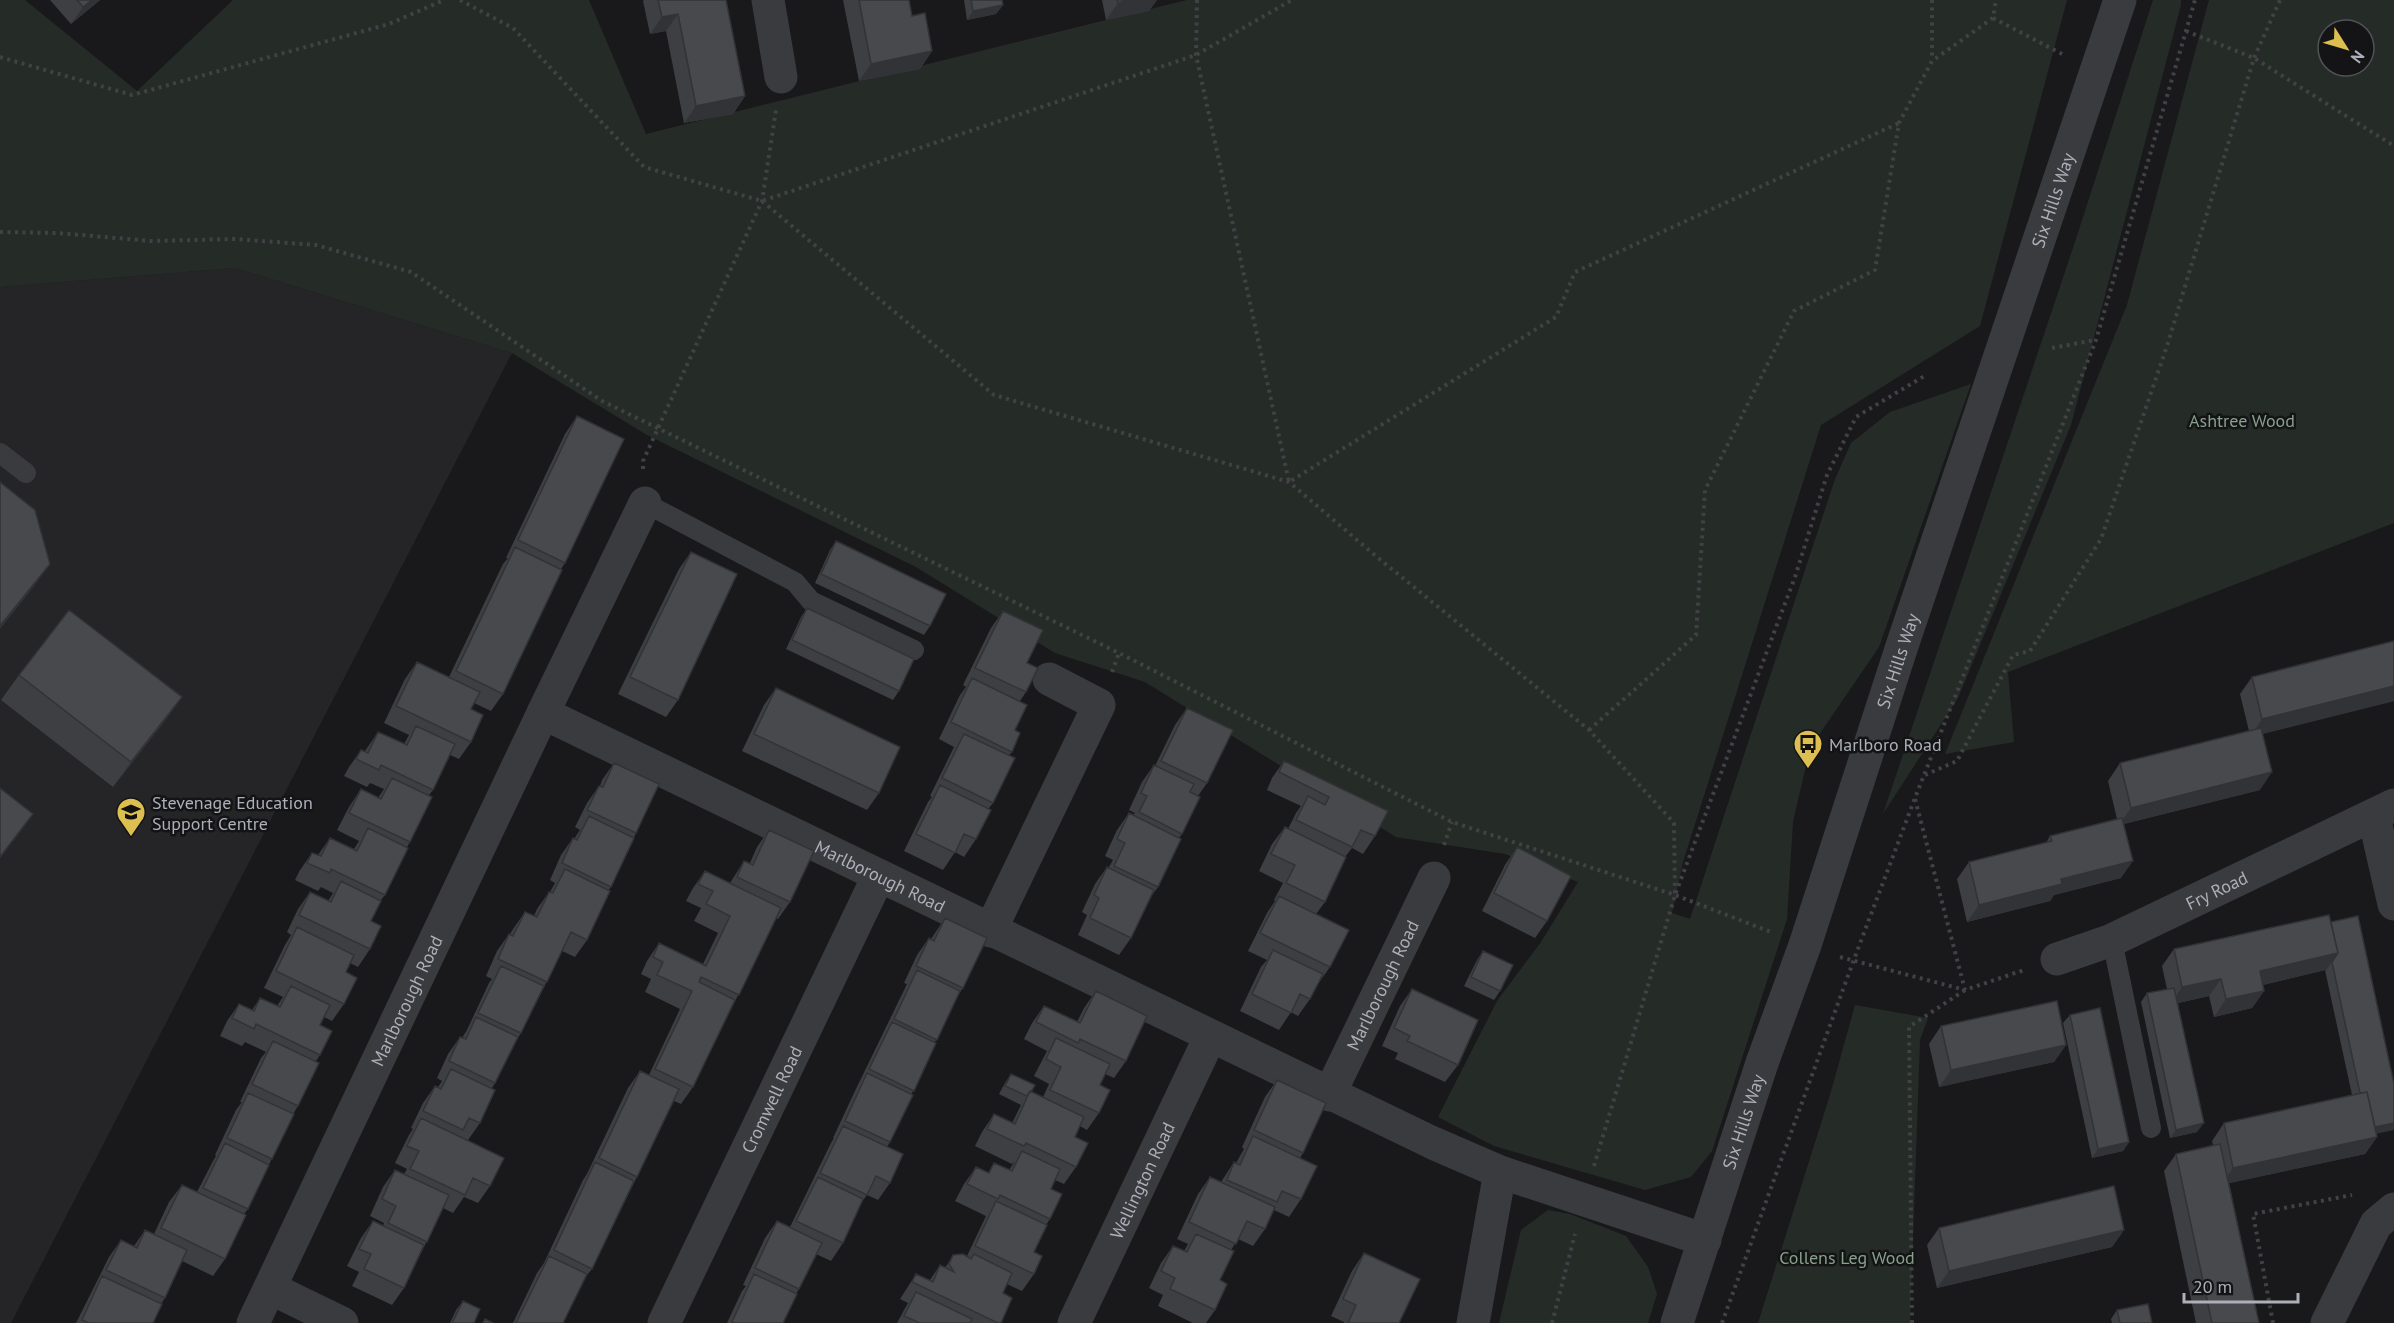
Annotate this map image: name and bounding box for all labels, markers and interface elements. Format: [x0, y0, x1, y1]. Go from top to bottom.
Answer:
north arrow [2316, 18, 2376, 78]
text: N [2347, 47, 2369, 67]
street label: Six Hills Way [2026, 149, 2079, 251]
park label: Ashtree Wood [2189, 409, 2295, 432]
street label: Six Hills Way [1871, 610, 1924, 711]
bus stop icon: Marlboro Road [1792, 728, 1824, 770]
place label: Marlboro Road [1829, 733, 1942, 756]
place label: Stevenage Education Support Centre [152, 791, 313, 835]
school or university icon: Stevenage Education Support Centre [115, 796, 147, 838]
street label: Marlborough Road [811, 835, 949, 917]
street label: Fry Road [2182, 865, 2251, 915]
street label: Marlborough Road [1341, 916, 1423, 1054]
street label: Marlborough Road [365, 932, 447, 1070]
street label: Cromwell Road [736, 1042, 807, 1157]
street label: Six Hills Way [1717, 1070, 1769, 1172]
street label: Wellington Road [1104, 1118, 1179, 1242]
park label: Collens Leg Wood [1779, 1246, 1915, 1269]
scale bar [2184, 1266, 2298, 1304]
text: 20 m [2193, 1275, 2232, 1298]

